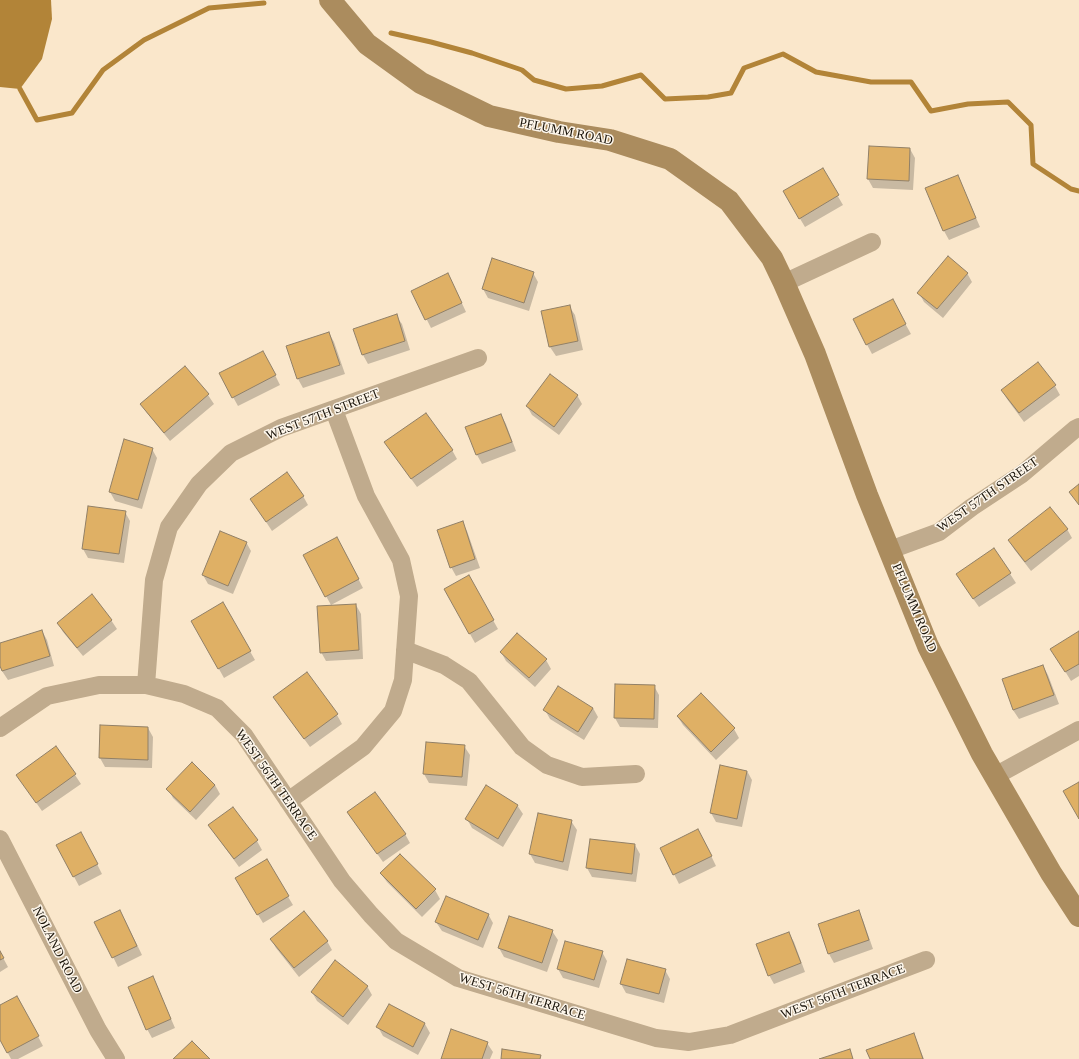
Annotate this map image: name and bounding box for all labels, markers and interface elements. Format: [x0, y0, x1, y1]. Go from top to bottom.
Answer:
street label: PFLUMM ROAD [518, 115, 614, 149]
street label: WEST 57TH STREET [264, 386, 382, 444]
street label: WEST 57TH STREET [934, 454, 1042, 536]
street label: PFLUMM ROAD [888, 561, 940, 655]
street label: WEST 56TH TERRACE [232, 727, 320, 843]
street label: NOLAND ROAD [28, 904, 86, 996]
street label: WEST 56TH TERRACE [779, 961, 907, 1023]
street label: WEST 56TH TERRACE [457, 970, 587, 1024]

